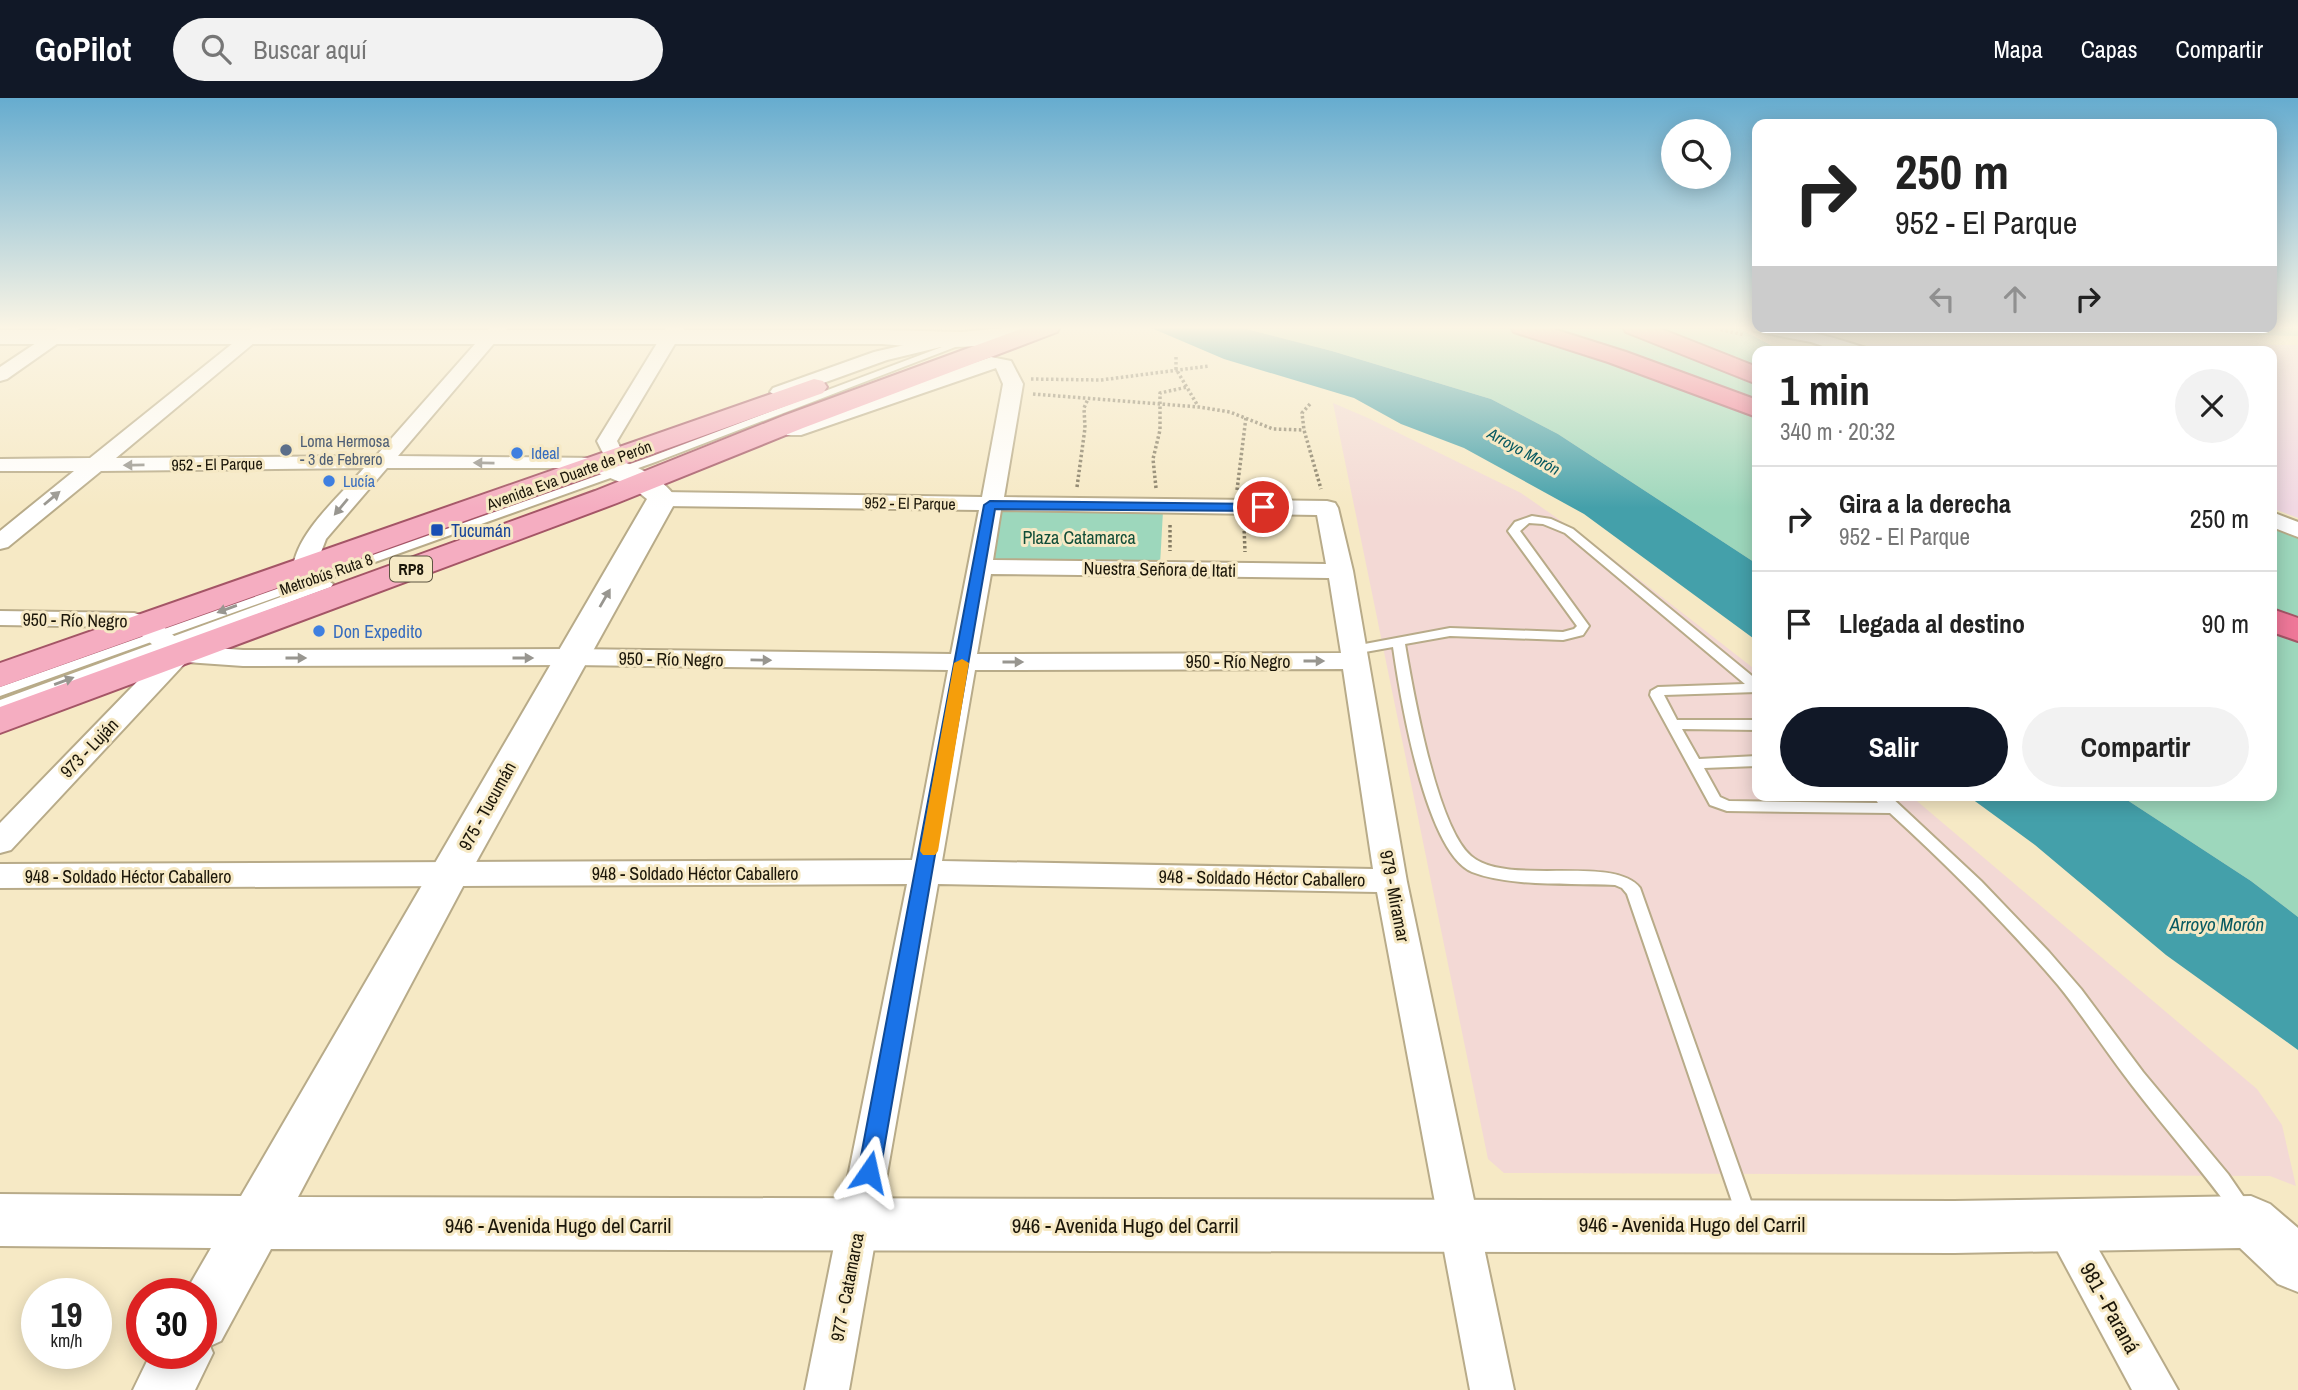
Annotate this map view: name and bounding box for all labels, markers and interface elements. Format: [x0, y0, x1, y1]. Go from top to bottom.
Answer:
search box [173, 18, 663, 81]
text: GoPilot [35, 27, 131, 71]
icon: search [197, 30, 235, 68]
text: Buscar aquí [253, 32, 367, 67]
text: Mapa [1993, 33, 2043, 65]
text: Capas [2081, 33, 2138, 65]
text: Compartir [2176, 33, 2263, 65]
map controls [1661, 119, 1731, 189]
button: search [1661, 119, 1731, 189]
text: 250 m [1895, 138, 2009, 204]
icon: right [1780, 147, 1871, 238]
text: 952 - El Parque [1895, 201, 2077, 244]
icon: left [1923, 280, 1961, 318]
icon: ahead [1996, 280, 2034, 318]
icon: right [2069, 280, 2107, 318]
text: 1 min [1780, 362, 1870, 418]
button: close [2175, 369, 2249, 443]
text: 340 m · 20:32 [1780, 416, 1895, 447]
water label: Arroyo Morón [1483, 422, 1564, 480]
place label: Loma Hermosa - 3 de Febrero [300, 430, 390, 470]
street label: Avenida Eva Duarte de Perón [482, 435, 655, 515]
marker: Loma Hermosa - 3 de Febrero [278, 442, 294, 458]
place label: Ideal [531, 442, 560, 464]
marker: Ideal [509, 445, 525, 461]
street label: 952 - El Parque [171, 452, 263, 476]
one-way arrow [473, 457, 495, 469]
one-way arrow [123, 459, 145, 471]
place label: Lucía [343, 470, 376, 492]
marker: Lucía [321, 473, 337, 489]
pin [1233, 477, 1293, 537]
text: Gira a la derecha [1839, 486, 2011, 521]
icon: arrive [1244, 488, 1282, 526]
one-way arrow [43, 491, 61, 506]
street label: 952 - El Parque [864, 491, 956, 515]
one-way arrow [333, 498, 349, 516]
icon: right [1780, 500, 1818, 538]
text: 250 m [2190, 501, 2249, 536]
place label: Tucumán [451, 518, 511, 543]
text: 952 - El Parque [1839, 521, 1970, 552]
marker: Tucumán [429, 522, 445, 538]
park label: Plaza Catamarca [1022, 525, 1136, 550]
street label: Metrobús Ruta 8 [277, 548, 375, 600]
street label: Nuestra Señora de Itati [1083, 555, 1237, 583]
road number: RP8 [390, 556, 432, 582]
one-way arrow [599, 589, 611, 608]
one-way arrow [217, 604, 238, 615]
icon: arrive [1780, 605, 1818, 643]
text: Llegada al destino [1839, 606, 2025, 641]
text: 90 m [2202, 606, 2249, 641]
street label: 950 - Río Negro [22, 607, 128, 633]
place label: Don Expedito [333, 619, 422, 644]
marker: Don Expedito [311, 623, 327, 639]
street label: 950 - Río Negro [618, 646, 724, 672]
street label: 950 - Río Negro [1185, 649, 1291, 674]
one-way arrow [285, 652, 307, 664]
one-way arrow [513, 652, 535, 664]
one-way arrow [751, 654, 773, 666]
one-way arrow [1304, 655, 1326, 667]
one-way arrow [1003, 656, 1025, 668]
one-way arrow [54, 675, 75, 686]
button: Salir [1780, 707, 2008, 787]
button: Compartir [2022, 707, 2249, 787]
street label: 973 - Luján [54, 713, 124, 783]
street label: 975 - Tucumán [452, 757, 522, 855]
street label: 979 - Miramar [1374, 848, 1416, 944]
street label: 948 - Soldado Héctor Caballero [592, 861, 798, 886]
street label: 948 - Soldado Héctor Caballero [25, 864, 231, 889]
street label: 948 - Soldado Héctor Caballero [1158, 864, 1366, 892]
water label: Arroyo Morón [2169, 911, 2264, 937]
position arrow [832, 1135, 906, 1209]
street label: 946 - Avenida Hugo del Carril [1579, 1210, 1805, 1239]
street label: 946 - Avenida Hugo del Carril [445, 1211, 671, 1240]
street label: 946 - Avenida Hugo del Carril [1012, 1211, 1238, 1240]
street label: 977 - Catamarca [824, 1231, 870, 1343]
street label: 981 - Paraná [2073, 1257, 2147, 1359]
speed limit sign: 30 [126, 1278, 217, 1369]
text: 19 [51, 1291, 82, 1338]
text: km/h [51, 1328, 83, 1353]

